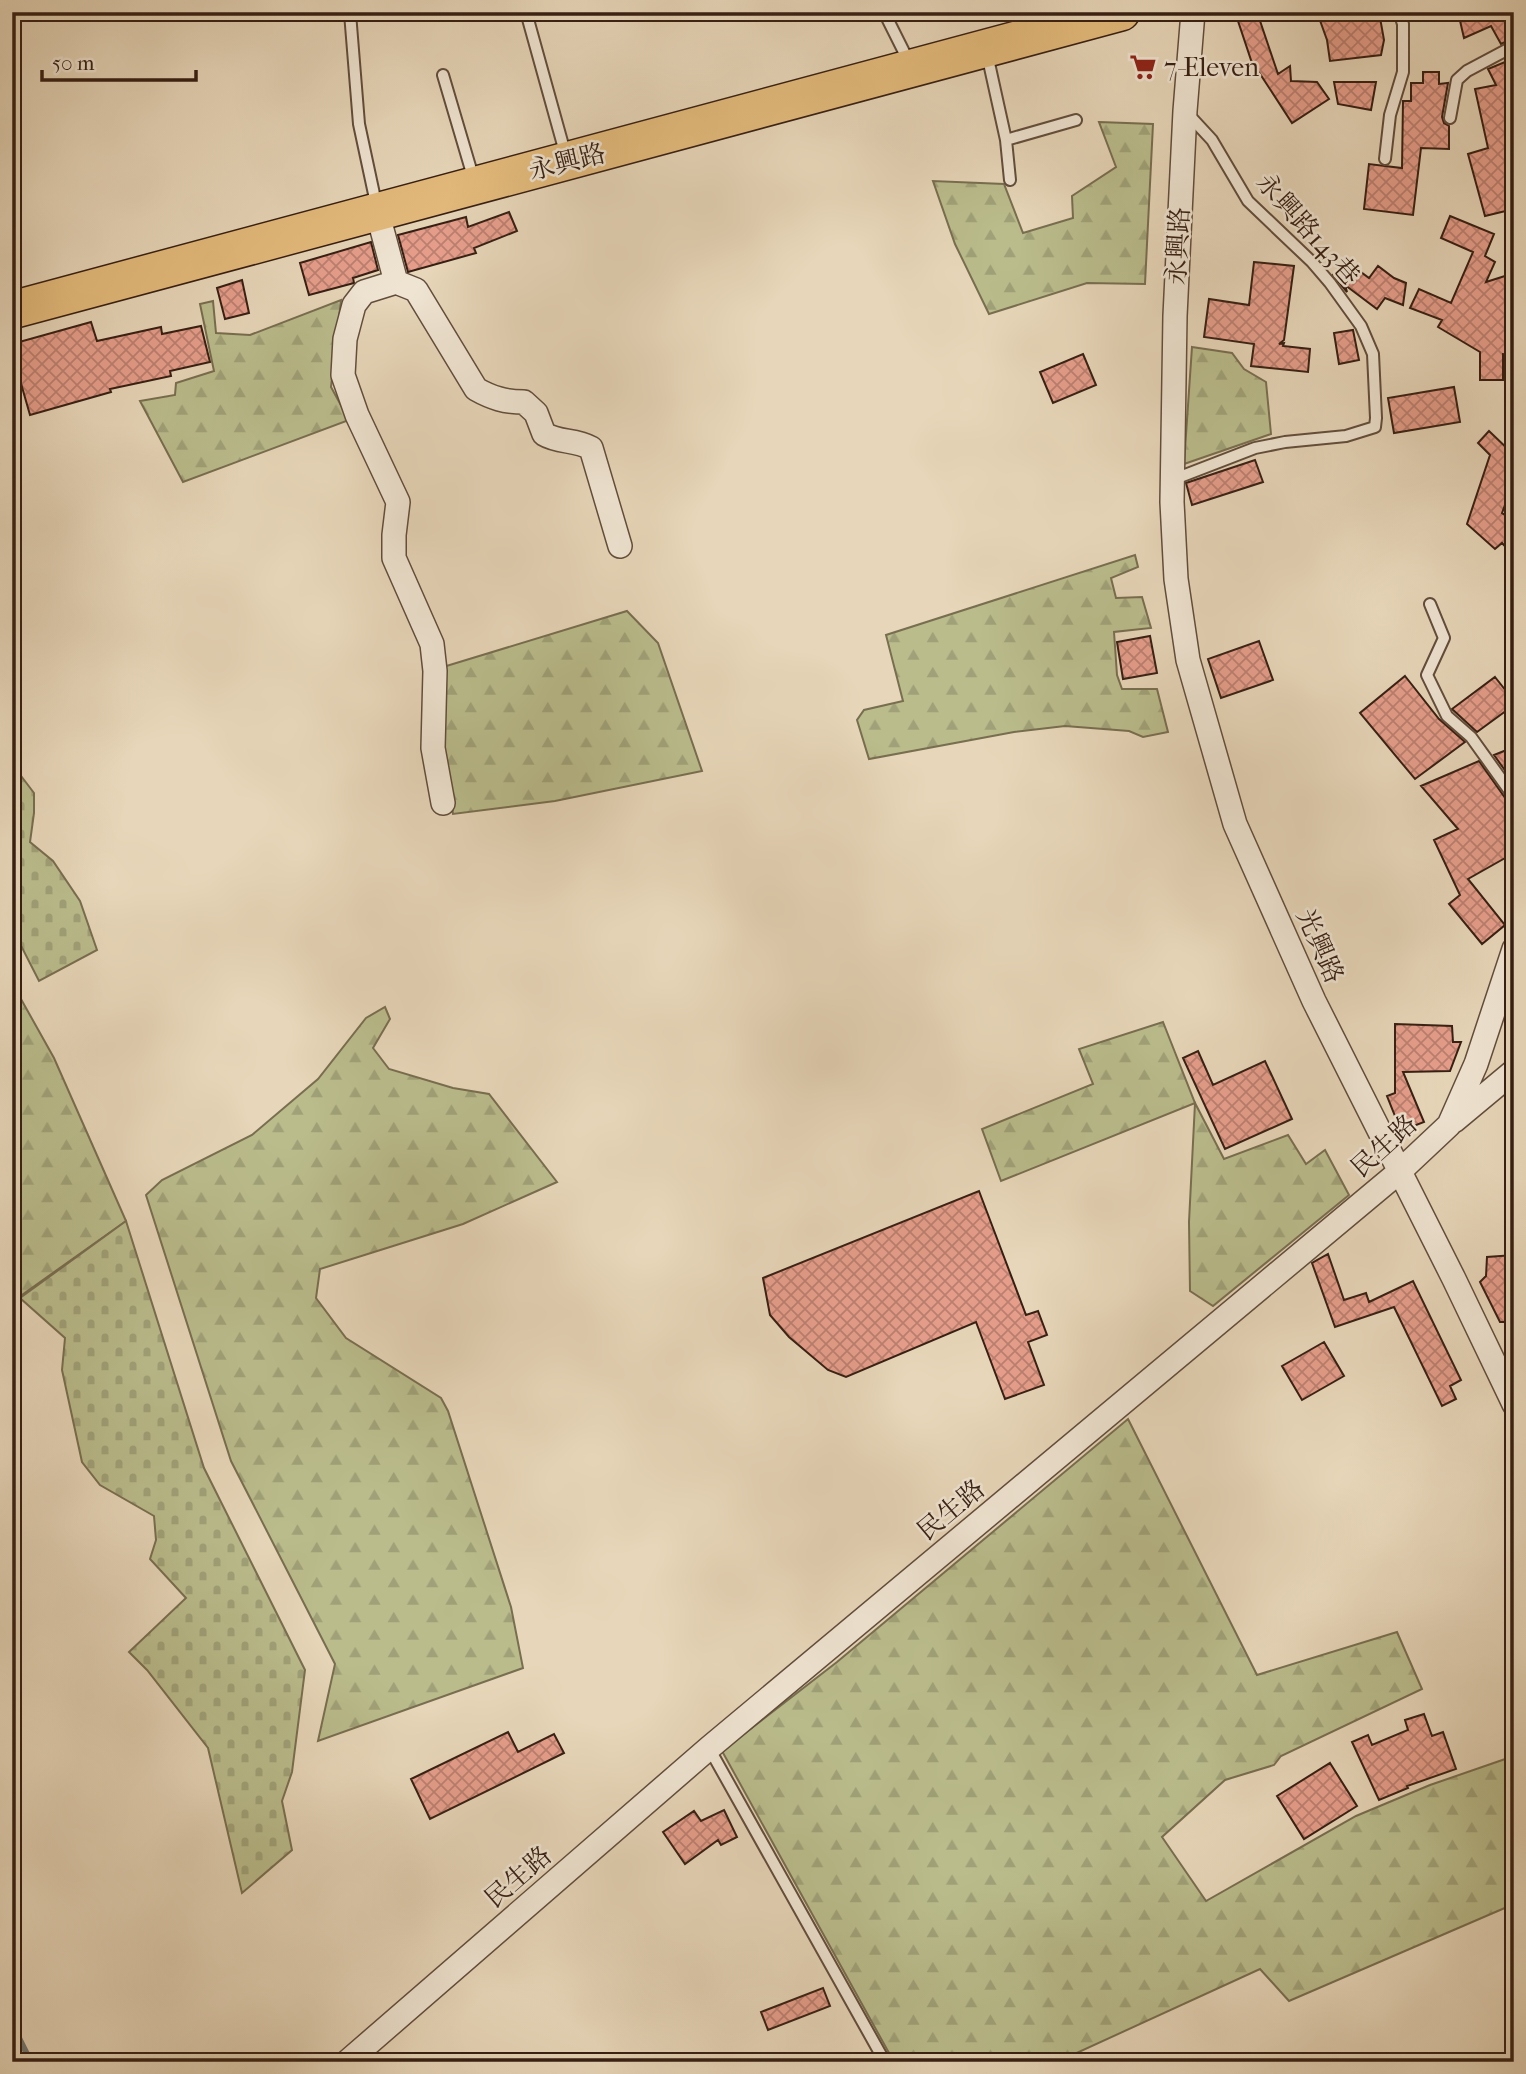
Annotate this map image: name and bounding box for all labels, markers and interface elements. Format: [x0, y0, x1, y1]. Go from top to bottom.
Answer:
scale bar [42, 38, 196, 82]
text: 50 m [52, 51, 95, 75]
supermarket icon: 7-Eleven [1128, 52, 1158, 82]
place label: 7-Eleven [1164, 52, 1259, 83]
street label: 永興路 [525, 138, 609, 186]
street label: 永興路143巷 [1250, 167, 1366, 291]
street label: 永興路 [1160, 206, 1196, 286]
street label: 光興路 [1290, 904, 1350, 988]
street label: 民生路 [1345, 1108, 1423, 1184]
street label: 民生路 [911, 1473, 991, 1547]
street label: 民生路 [478, 1840, 558, 1914]

